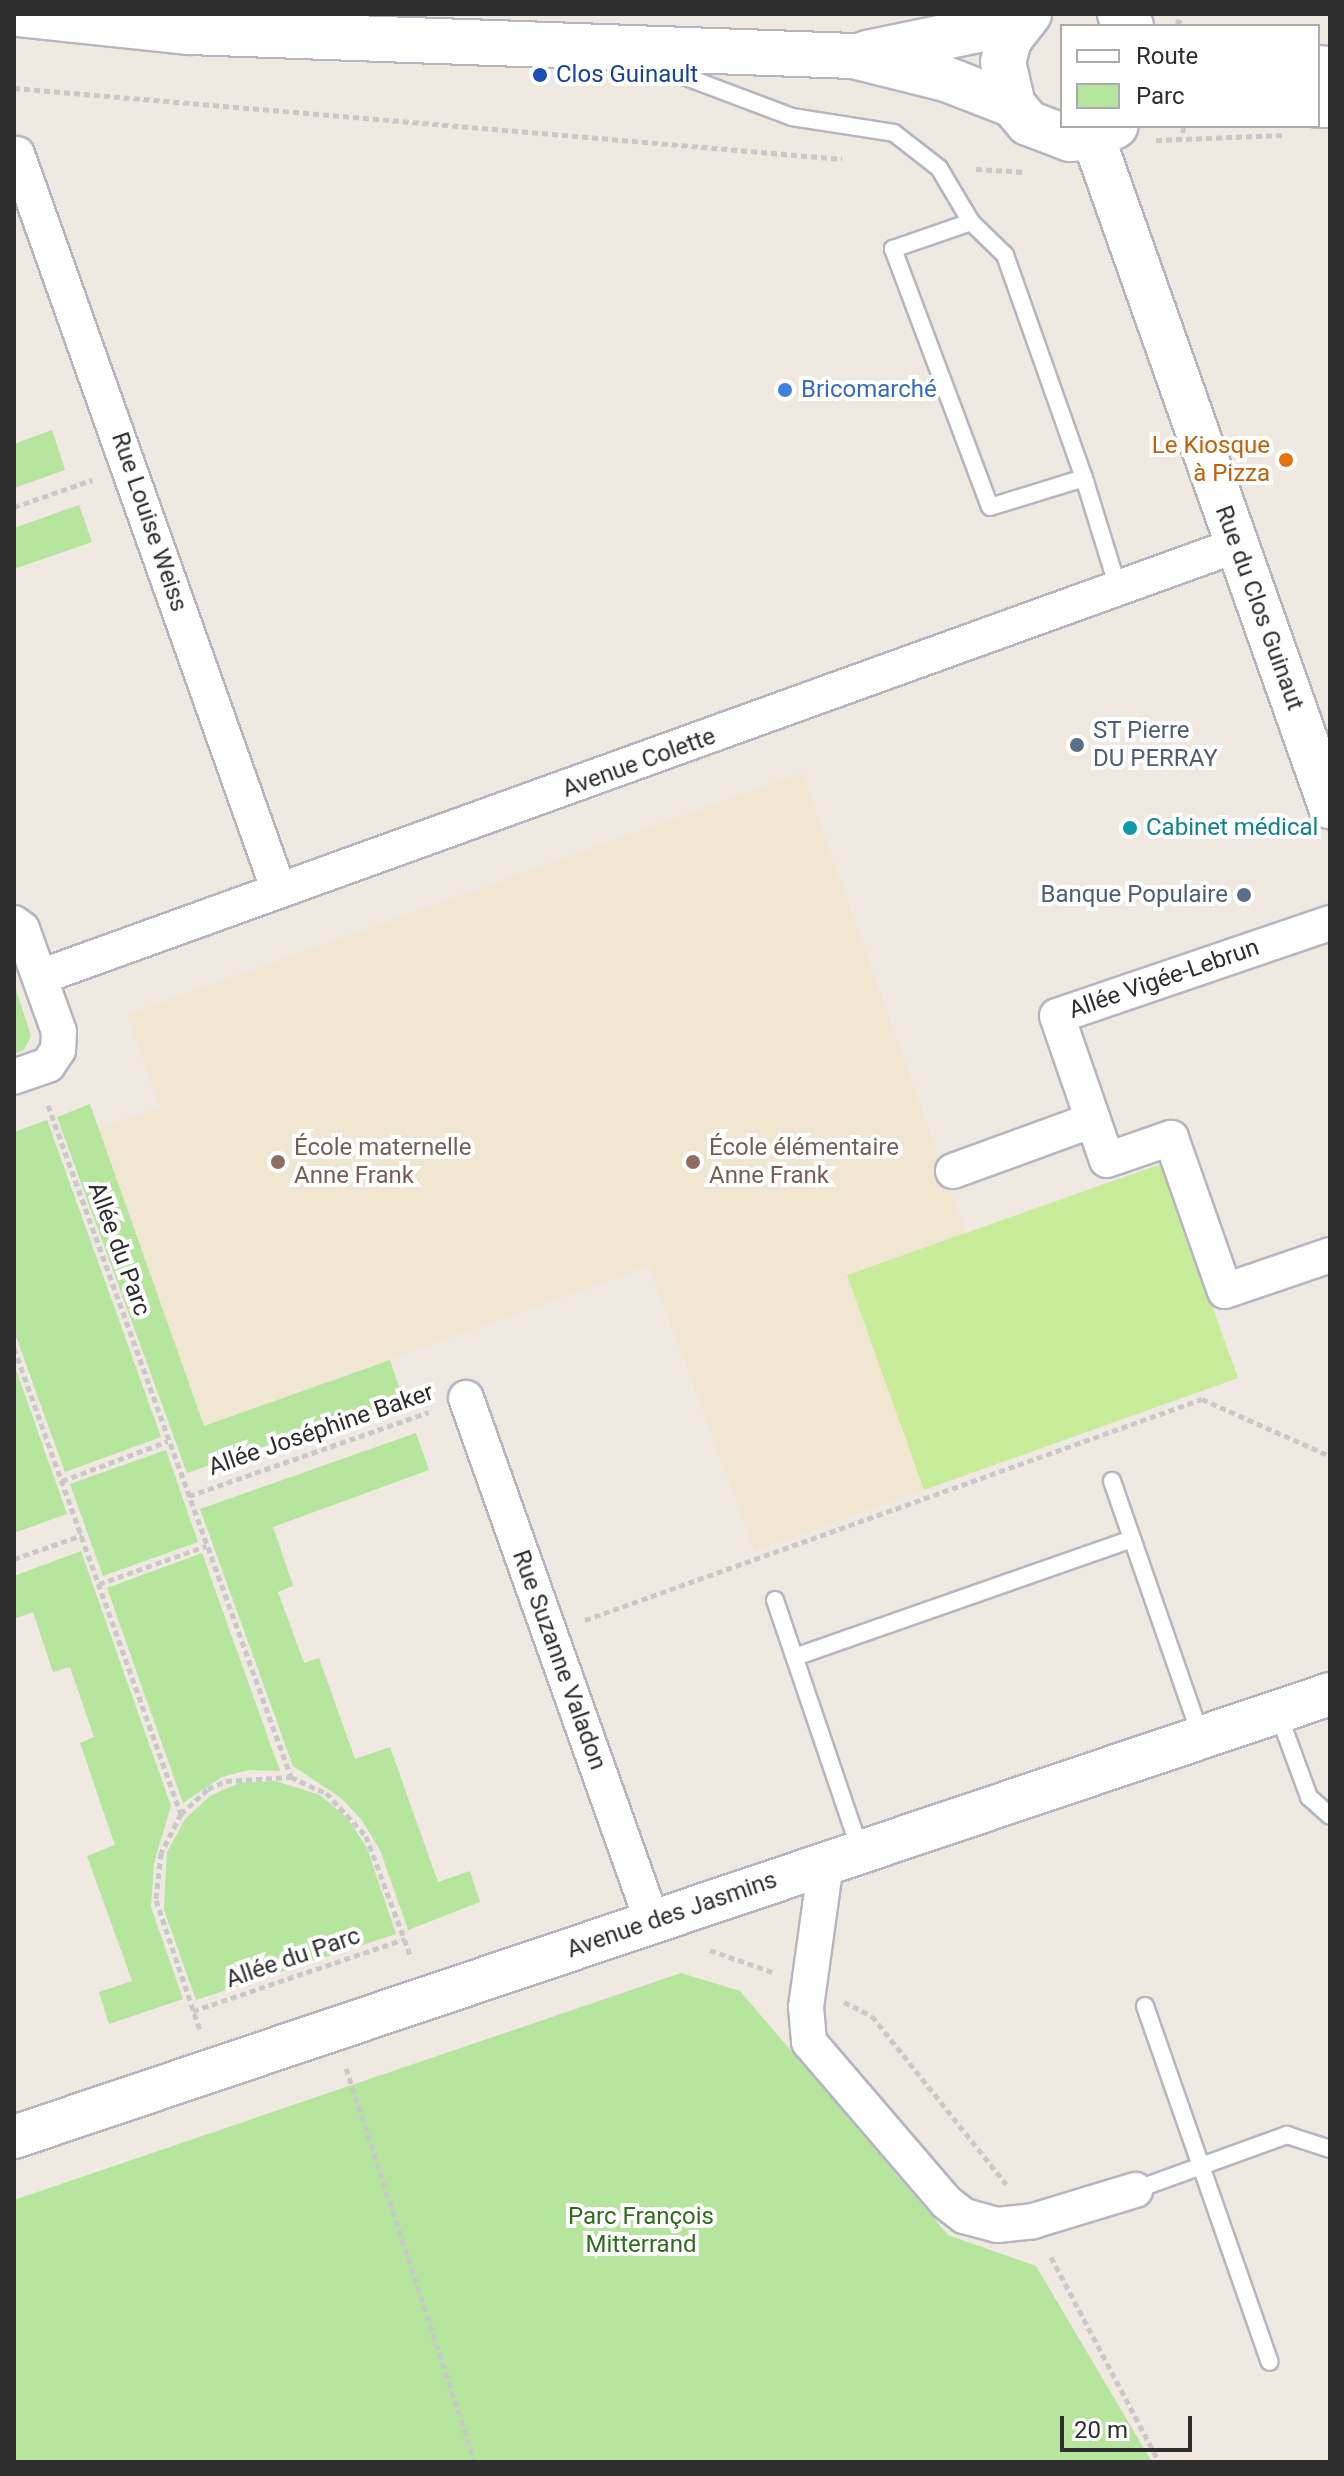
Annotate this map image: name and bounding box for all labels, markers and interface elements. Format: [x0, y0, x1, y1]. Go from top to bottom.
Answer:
legend [1060, 24, 1320, 128]
text: Route [1136, 42, 1198, 70]
place label: Clos Guinault [556, 61, 698, 89]
marker: Clos Guinault [531, 66, 549, 84]
text: Parc [1136, 82, 1185, 110]
place label: Bricomarché [801, 376, 937, 404]
marker: Bricomarché [776, 381, 794, 399]
street label: Rue Louise Weiss [105, 429, 193, 615]
place label: Le Kiosque à Pizza [1152, 432, 1270, 488]
marker: Le Kiosque à Pizza [1277, 451, 1295, 469]
street label: Rue du Clos Guinaut [1209, 502, 1309, 714]
place label: ST Pierre DU PERRAY [1093, 717, 1218, 773]
street label: Avenue Colette [559, 722, 719, 804]
marker: ST Pierre DU PERRAY [1068, 736, 1086, 754]
place label: Cabinet médical [1146, 814, 1318, 842]
marker: Cabinet médical [1121, 819, 1139, 837]
place label: Banque Populaire [1040, 881, 1228, 909]
marker: Banque Populaire [1235, 886, 1253, 904]
street label: Allée Vigée-Lebrun [1065, 933, 1263, 1025]
place label: École maternelle Anne Frank [294, 1134, 471, 1190]
place label: École élémentaire Anne Frank [709, 1134, 899, 1190]
marker: École maternelle Anne Frank [269, 1153, 287, 1171]
marker: École élémentaire Anne Frank [684, 1153, 702, 1171]
street label: Allée du Parc [82, 1178, 156, 1320]
street label: Allée Joséphine Baker [205, 1378, 437, 1482]
street label: Rue Suzanne Valadon [506, 1546, 612, 1774]
street label: Avenue des Jasmins [563, 1866, 781, 1964]
street label: Allée du Parc [222, 1922, 364, 1994]
park label: Parc François Mitterrand [568, 2203, 714, 2259]
scale bar [1064, 2400, 1196, 2450]
text: 20 m [1074, 2416, 1128, 2444]

